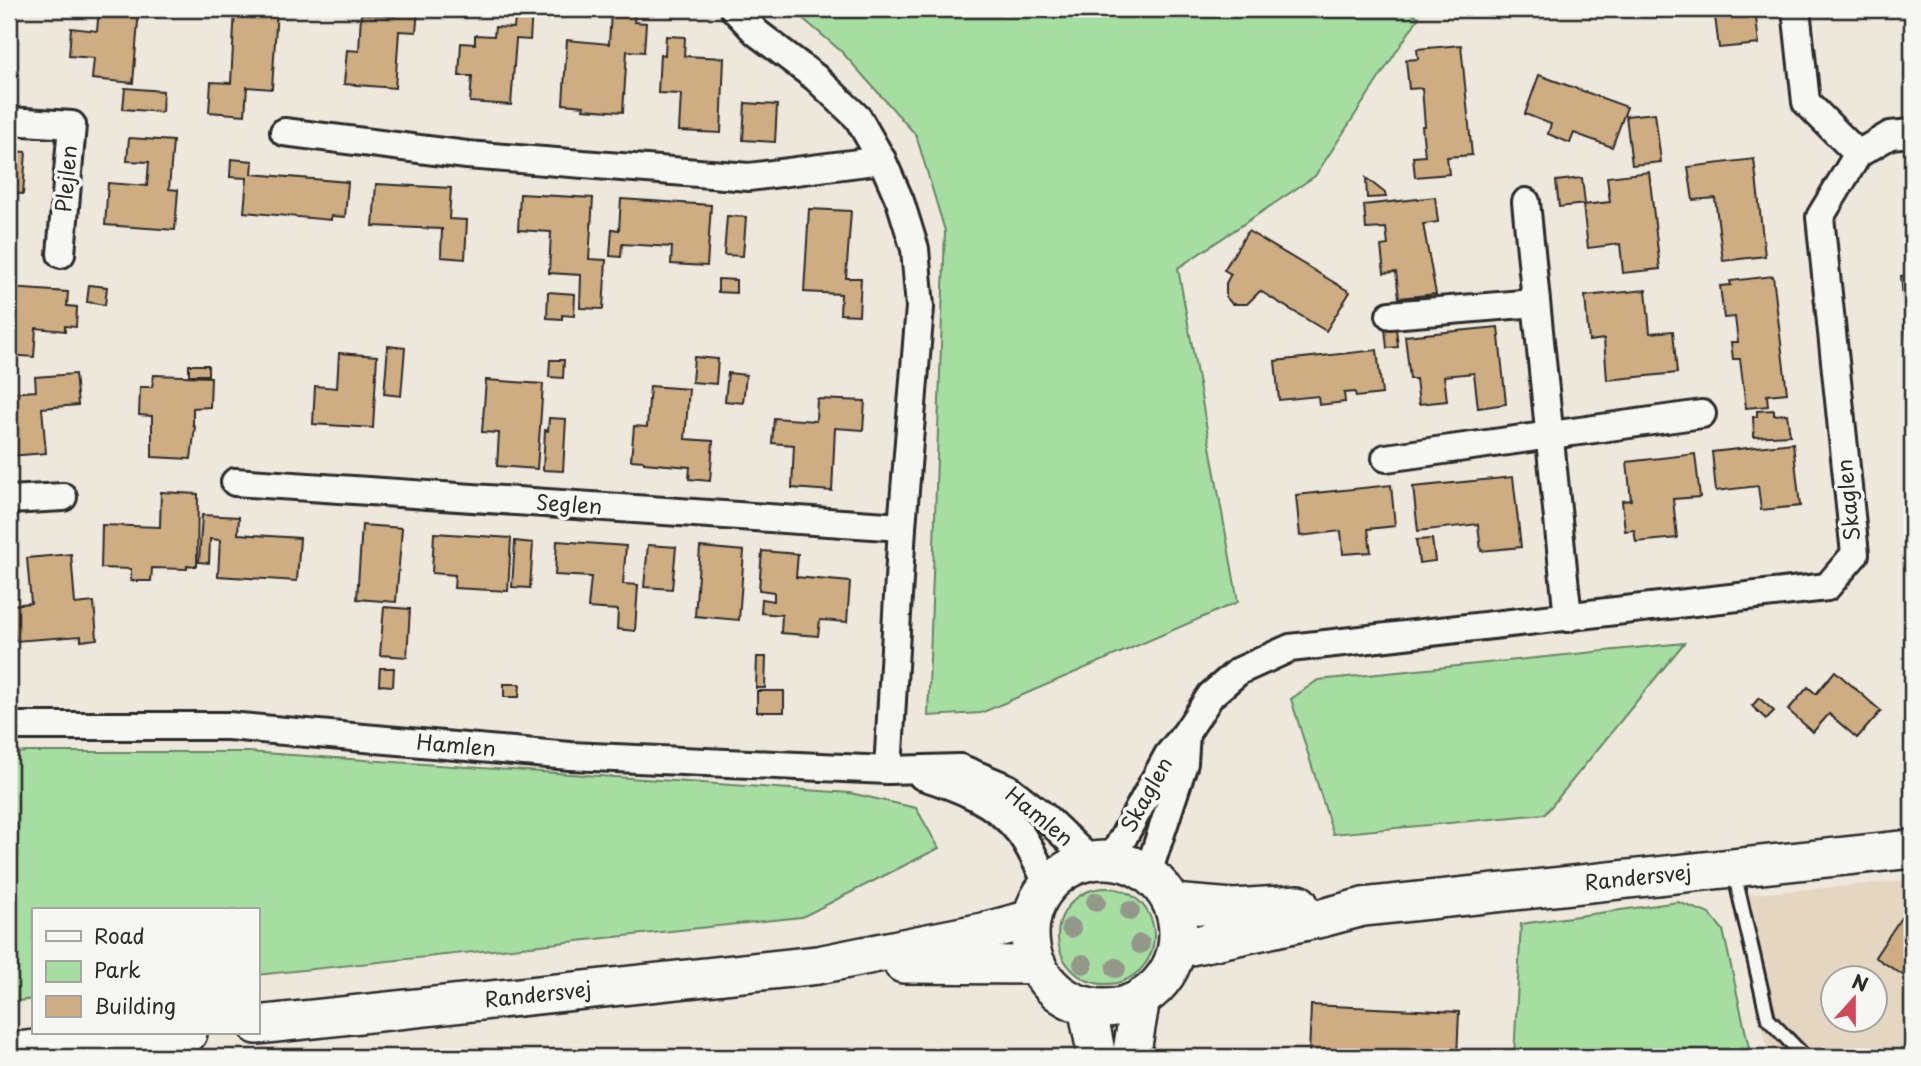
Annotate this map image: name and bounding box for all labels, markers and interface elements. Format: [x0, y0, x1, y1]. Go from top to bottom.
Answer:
street label: Plejlen [46, 144, 84, 214]
street label: Skaglen [1827, 458, 1867, 543]
street label: Seglen [535, 485, 603, 521]
street label: Hamlen [415, 725, 497, 763]
street label: Skaglen [1111, 750, 1179, 838]
street label: Hamlen [999, 778, 1081, 853]
street label: Randersvej [1583, 854, 1693, 898]
legend [32, 908, 259, 1034]
text: Road [94, 919, 145, 951]
text: Park [94, 953, 141, 985]
north arrow [1820, 964, 1890, 1034]
text: N [1848, 966, 1872, 998]
street label: Randersvej [483, 971, 593, 1015]
text: Building [94, 989, 176, 1021]

